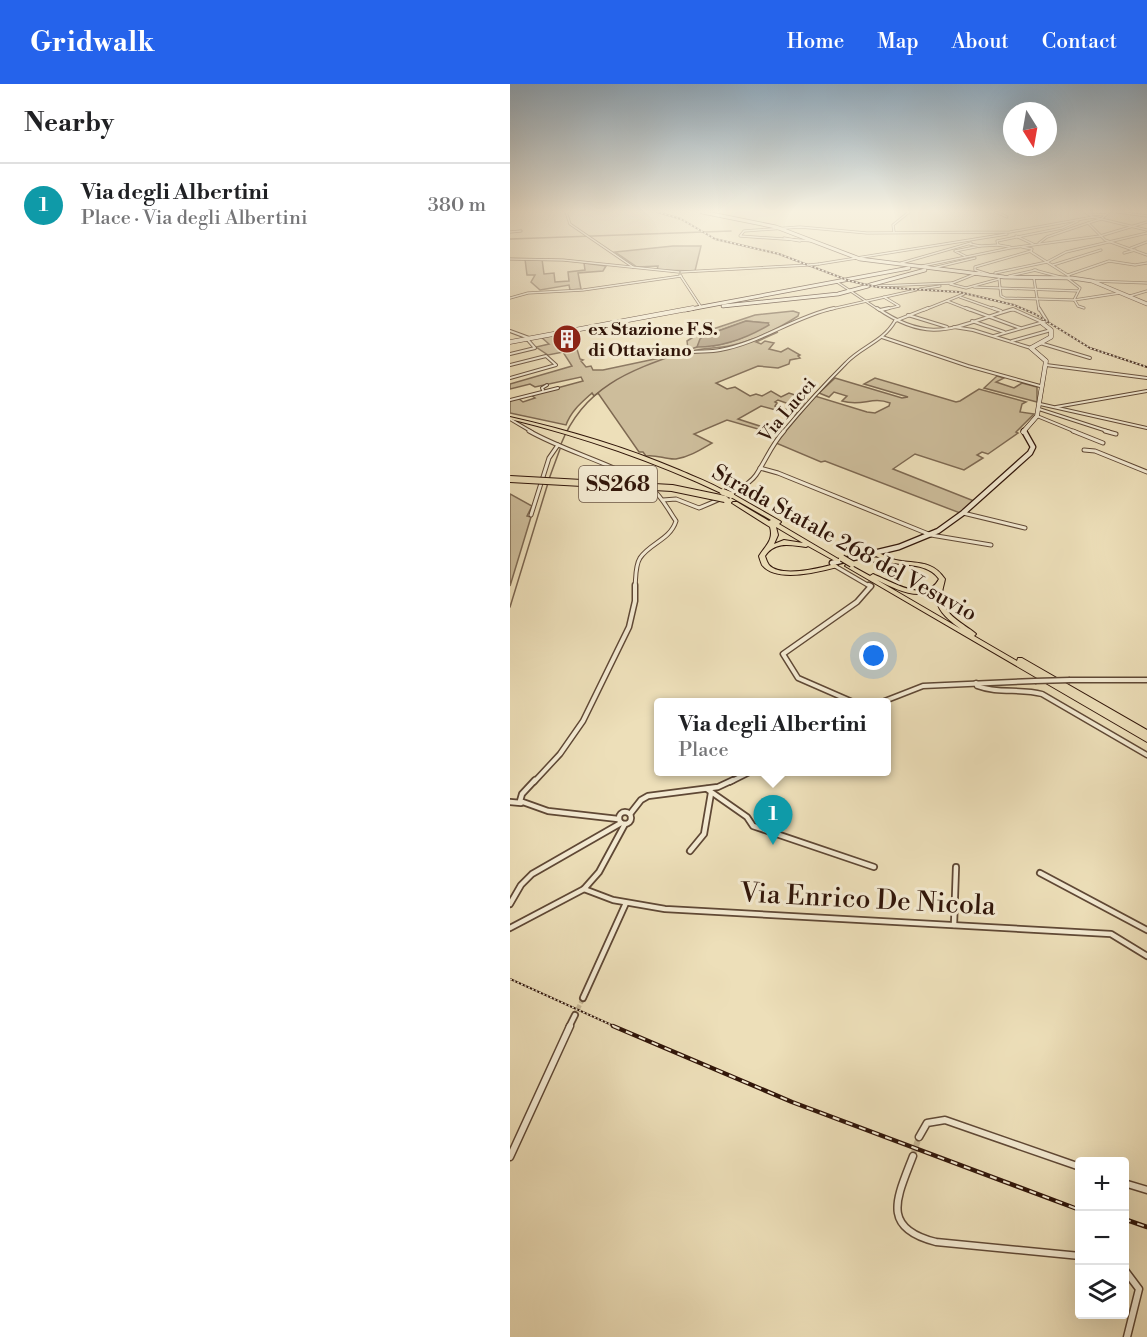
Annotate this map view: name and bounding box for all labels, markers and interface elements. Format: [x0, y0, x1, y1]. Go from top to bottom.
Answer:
text: Gridwalk [30, 25, 154, 60]
text: Home [787, 29, 844, 55]
text: Map [877, 29, 919, 55]
text: About [952, 29, 1009, 55]
text: Contact [1042, 29, 1117, 55]
north arrow [1003, 102, 1057, 156]
text: Nearby [24, 107, 114, 139]
text: Via degli Albertini [81, 179, 269, 206]
text: 1 [39, 193, 48, 218]
text: 380 m [428, 193, 486, 218]
text: Place · Via degli Albertini [81, 206, 307, 231]
place label: ex Stazione F.S. di Ottaviano [588, 318, 718, 362]
building icon: ex Stazione F.S. di Ottaviano [551, 323, 583, 355]
street label: Via Lucci [753, 373, 821, 448]
street label: Strada Statale 268 del Vesuvio [707, 459, 981, 628]
road number: SS268 [579, 466, 657, 502]
your location [859, 641, 888, 670]
popup [654, 698, 891, 776]
text: Via degli Albertini [679, 711, 866, 738]
text: Place [679, 738, 728, 763]
pin: 1 [754, 796, 792, 845]
street label: Via Enrico De Nicola [738, 876, 997, 924]
map controls [1075, 1157, 1129, 1319]
button: + [1075, 1157, 1129, 1211]
button: − [1075, 1211, 1129, 1265]
button: layers [1075, 1265, 1129, 1319]

